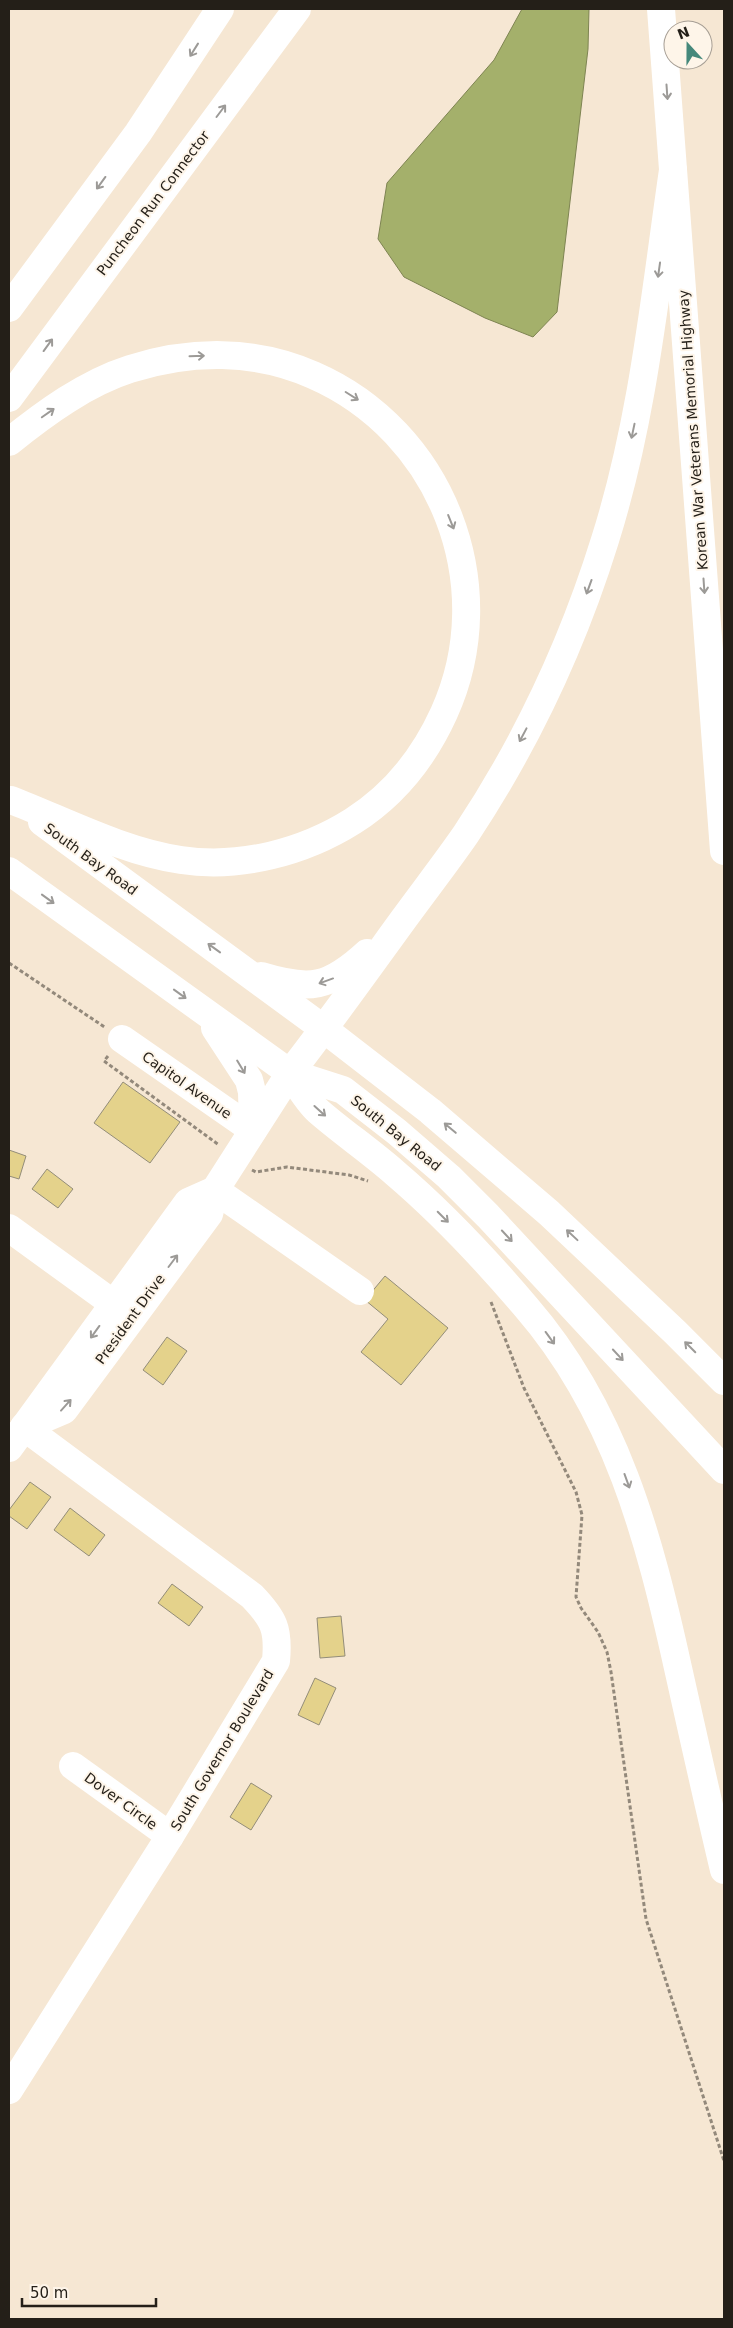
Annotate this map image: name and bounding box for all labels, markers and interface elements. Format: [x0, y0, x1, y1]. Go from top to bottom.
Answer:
north arrow [663, 20, 713, 70]
text: N [675, 23, 692, 42]
one-way arrow [188, 43, 199, 57]
one-way arrow [662, 84, 672, 100]
one-way arrow [216, 104, 226, 118]
street label: Puncheon Run Connector [93, 128, 213, 278]
one-way arrow [96, 176, 106, 190]
one-way arrow [653, 262, 663, 278]
street label: Korean War Veterans Memorial Highway [675, 289, 711, 571]
one-way arrow [43, 338, 53, 352]
one-way arrow [189, 351, 205, 360]
one-way arrow [344, 391, 358, 401]
one-way arrow [40, 408, 54, 418]
one-way arrow [628, 422, 637, 438]
one-way arrow [447, 514, 456, 529]
one-way arrow [700, 578, 709, 594]
one-way arrow [584, 579, 593, 594]
one-way arrow [518, 727, 527, 742]
street label: South Bay Road [41, 820, 141, 898]
one-way arrow [41, 894, 55, 904]
one-way arrow [208, 943, 221, 954]
one-way arrow [319, 977, 335, 986]
one-way arrow [173, 989, 187, 999]
street label: Capitol Avenue [139, 1048, 235, 1122]
one-way arrow [237, 1059, 247, 1073]
street label: South Bay Road [348, 1092, 444, 1174]
one-way arrow [313, 1105, 326, 1117]
one-way arrow [444, 1122, 457, 1133]
one-way arrow [436, 1211, 449, 1223]
one-way arrow [566, 1229, 579, 1240]
one-way arrow [501, 1230, 513, 1243]
one-way arrow [168, 1255, 179, 1268]
street label: President Drive [92, 1271, 168, 1367]
one-way arrow [89, 1324, 100, 1338]
one-way arrow [545, 1331, 556, 1344]
one-way arrow [684, 1340, 696, 1353]
one-way arrow [612, 1349, 624, 1362]
one-way arrow [60, 1399, 72, 1412]
one-way arrow [623, 1473, 632, 1488]
street label: South Governor Boulevard [167, 1666, 277, 1834]
street label: Dover Circle [82, 1769, 160, 1833]
scale bar [22, 2276, 156, 2308]
text: 50 m [30, 2284, 68, 2302]

